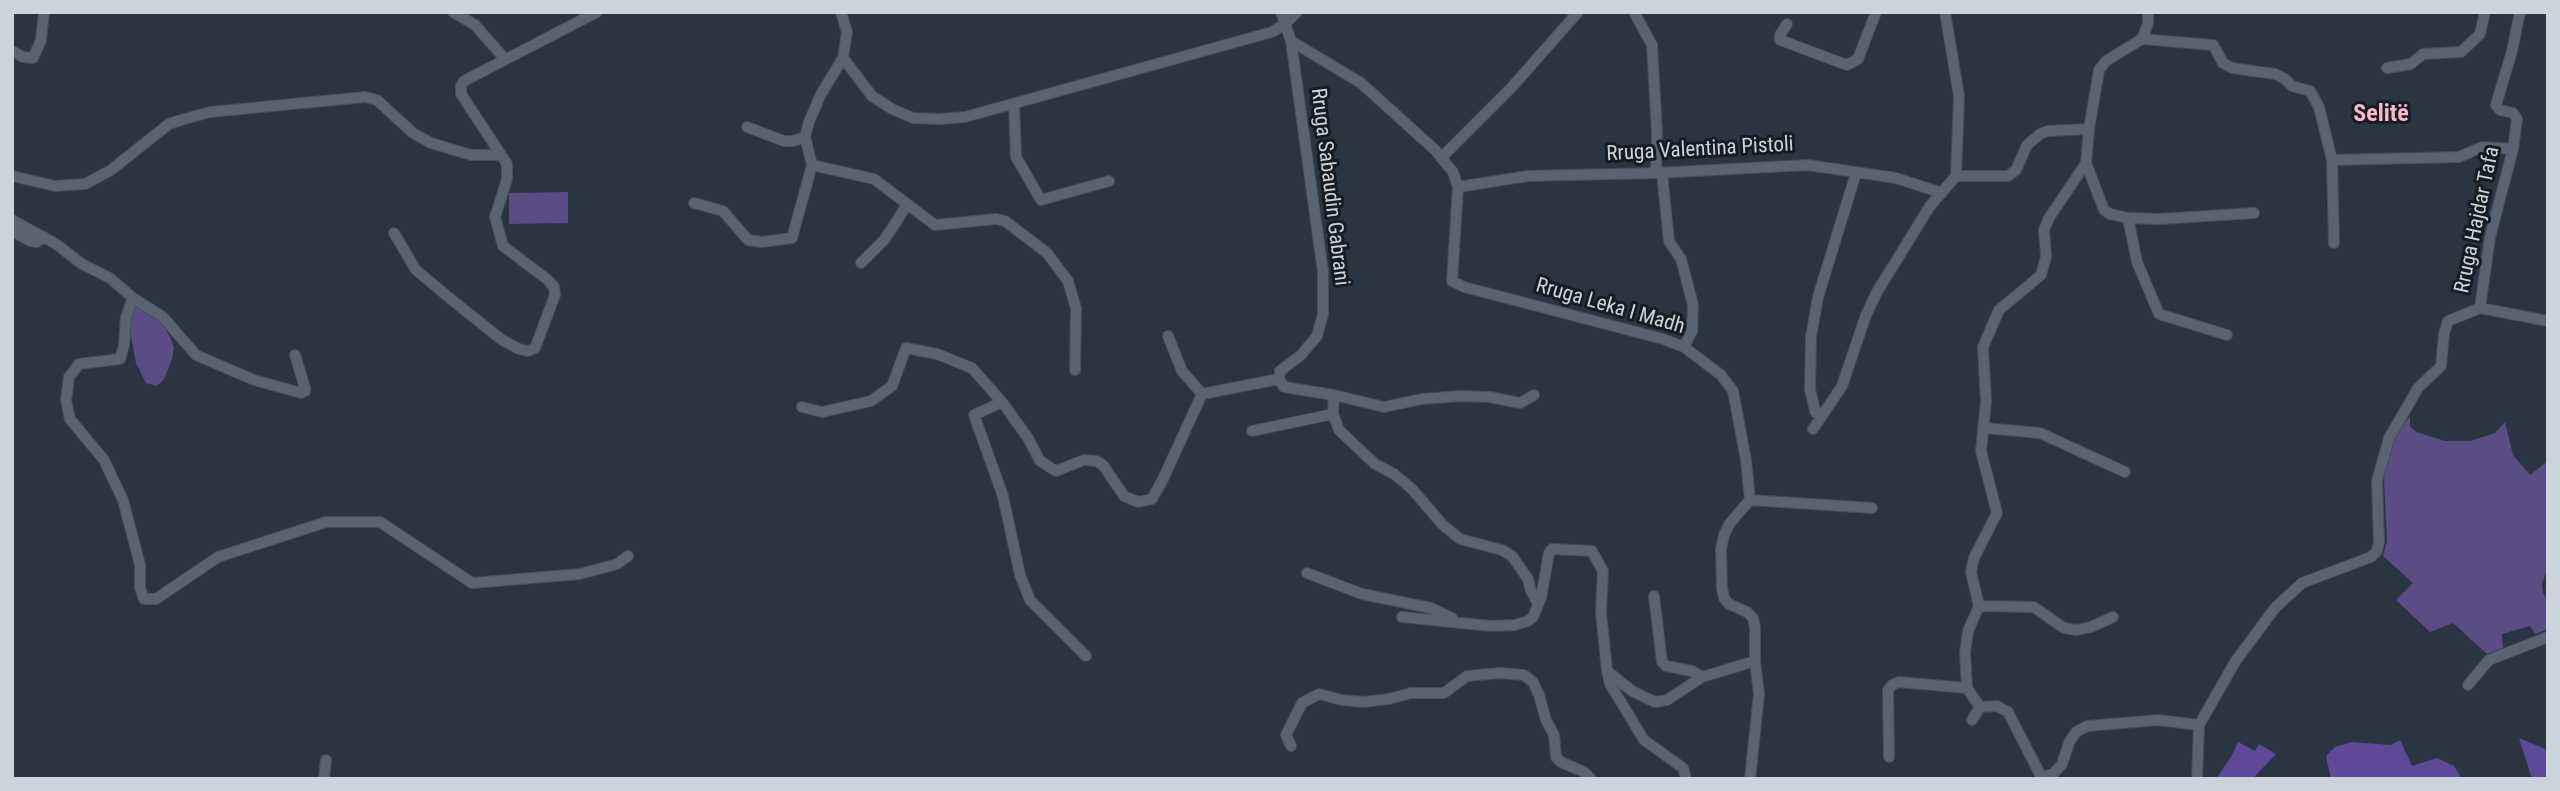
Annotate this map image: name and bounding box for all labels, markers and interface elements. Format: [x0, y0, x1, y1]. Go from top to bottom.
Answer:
street label: Rruga Sabaudin Gabrani [1304, 87, 1354, 287]
district label: Selitë [2353, 101, 2409, 129]
street label: Rruga Valentina Pistoli [1606, 133, 1794, 167]
street label: Rruga Hajdar Tafa [2450, 145, 2506, 295]
street label: Rruga Leka I Madh [1533, 274, 1687, 340]

